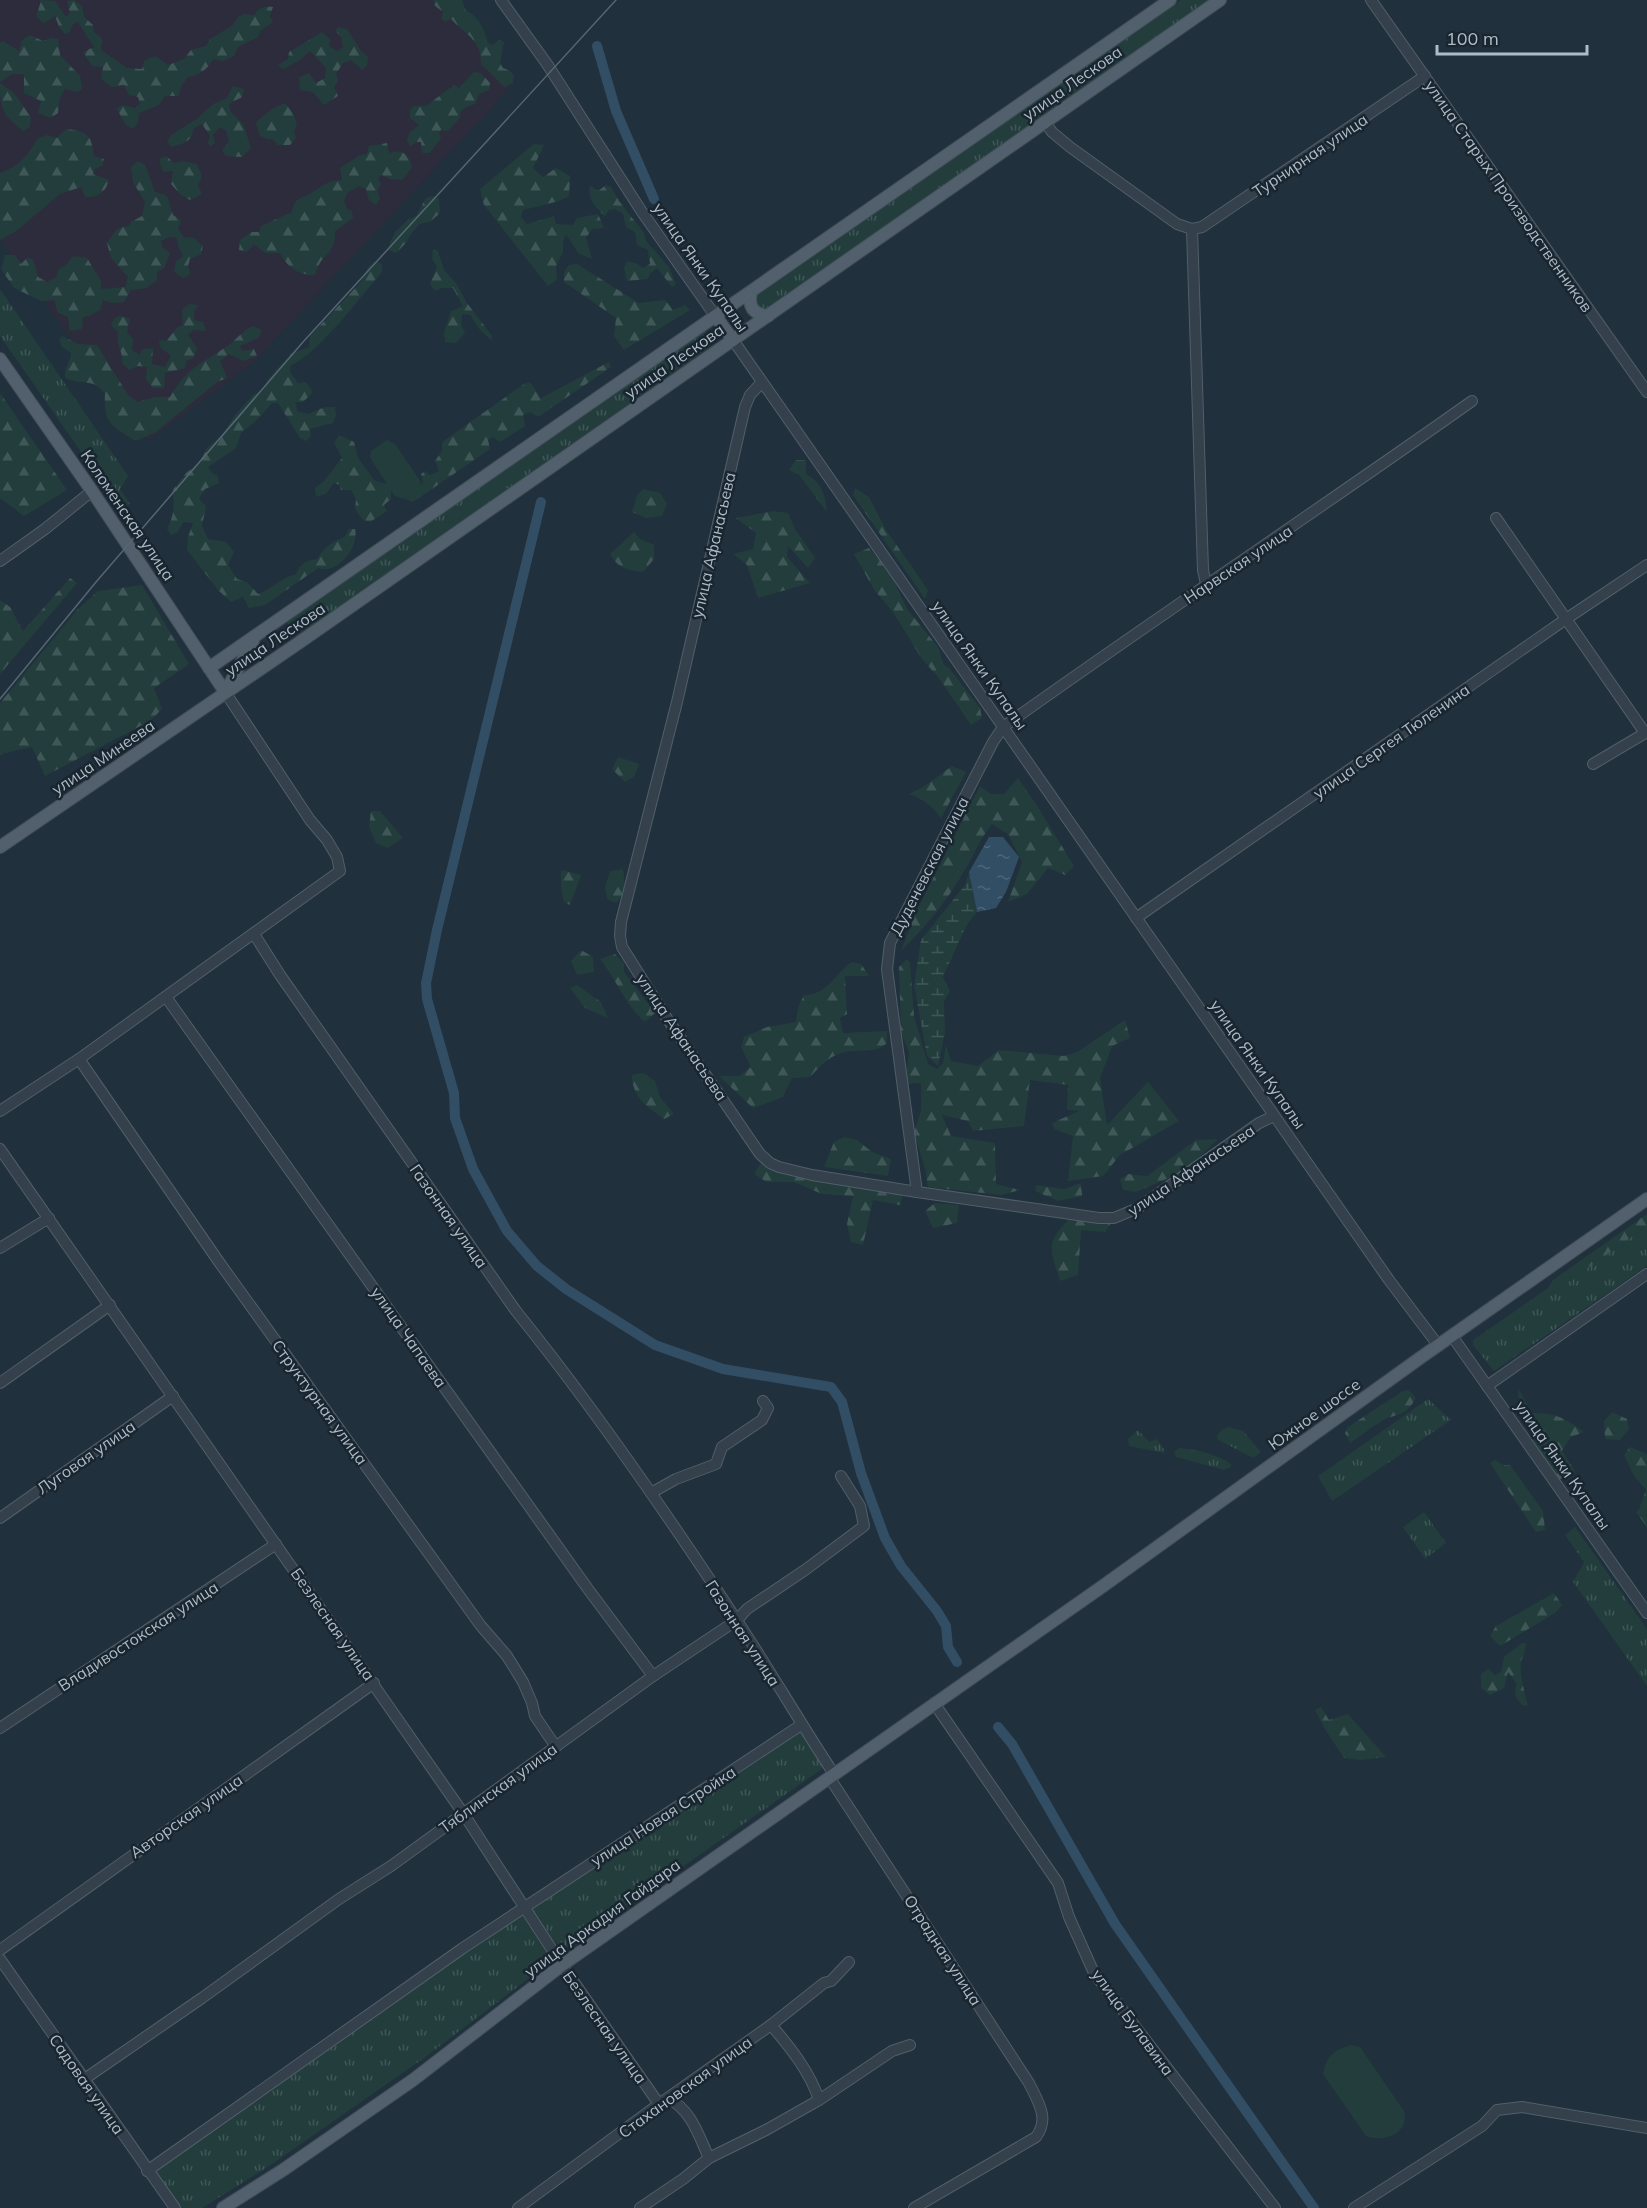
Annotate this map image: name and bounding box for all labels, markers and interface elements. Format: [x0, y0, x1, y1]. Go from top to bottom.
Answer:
scale bar [1437, 18, 1587, 56]
text: 100 m [1446, 27, 1499, 50]
street label: улица Лескова [1019, 41, 1125, 125]
street label: улица Старых Производственников [1421, 76, 1597, 316]
street label: Турнирная улица [1249, 109, 1371, 201]
street label: улица Янки Купалы [649, 199, 753, 335]
street label: улица Лескова [621, 319, 727, 403]
street label: Коломенская улица [77, 446, 179, 584]
street label: улица Афанасьева [686, 470, 740, 620]
street label: Нарвская улица [1180, 520, 1296, 608]
street label: улица Янки Купалы [928, 597, 1032, 733]
street label: улица Лескова [221, 598, 329, 680]
street label: улица Сергея Тюленина [1309, 679, 1473, 803]
street label: улица Минеева [48, 715, 158, 799]
street label: Дуденевская улица [885, 793, 973, 939]
street label: улица Афанасьева [632, 970, 732, 1104]
street label: улица Янки Купалы [1206, 996, 1310, 1132]
street label: улица Афанасьева [1124, 1120, 1258, 1220]
street label: Газонная улица [406, 1160, 492, 1272]
street label: улица Чапаева [367, 1283, 451, 1391]
street label: Структурная улица [268, 1336, 372, 1468]
street label: Южное шоссе [1264, 1374, 1364, 1454]
street label: улица Янки Купалы [1511, 1397, 1615, 1533]
street label: Луговая улица [33, 1416, 139, 1498]
street label: Безлесная улица [287, 1564, 379, 1684]
street label: Газонная улица [701, 1576, 785, 1690]
street label: Владивостокская улица [54, 1577, 222, 1695]
street label: Тяблинская улица [435, 1739, 561, 1837]
street label: улица Новая Стройка [587, 1762, 739, 1870]
street label: Авторская улица [126, 1770, 246, 1862]
street label: улица Аркадия Гайдара [520, 1855, 684, 1981]
street label: Отрадная улица [900, 1891, 986, 2009]
street label: улица Булавина [1088, 1965, 1178, 2079]
street label: Безлесная улица [559, 1967, 651, 2087]
street label: Садовая улица [45, 2030, 129, 2138]
street label: Стахановская улица [614, 2032, 756, 2142]

